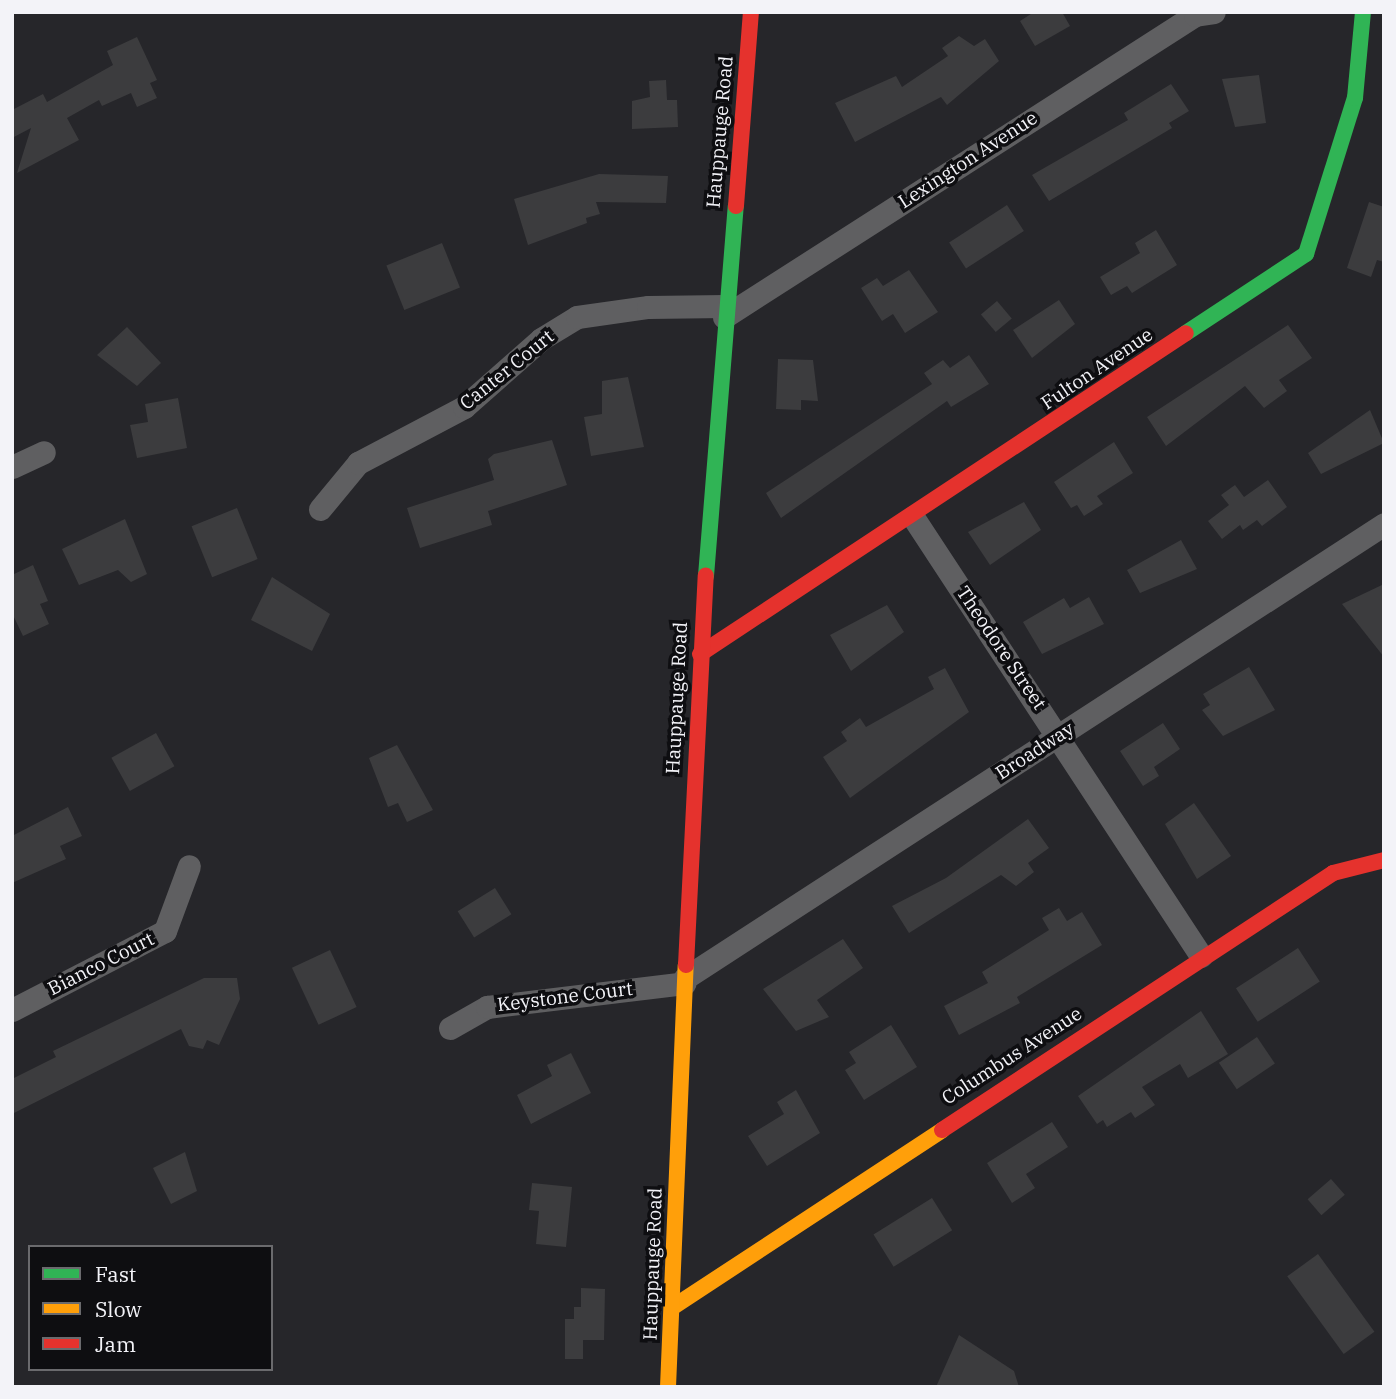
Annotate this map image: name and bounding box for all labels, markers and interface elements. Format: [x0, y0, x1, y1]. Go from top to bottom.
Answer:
street label: Hauppauge Road [702, 55, 738, 209]
street label: Lexington Avenue [894, 107, 1042, 213]
street label: Fulton Avenue [1037, 323, 1157, 415]
street label: Canter Court [455, 325, 559, 415]
street label: Theodore Street [951, 582, 1051, 714]
street label: Hauppauge Road [662, 621, 692, 775]
street label: Broadway [992, 717, 1078, 785]
street label: Bianco Court [44, 928, 158, 1000]
street label: Keystone Court [496, 977, 634, 1017]
street label: Columbus Avenue [938, 1002, 1086, 1110]
street label: Hauppauge Road [639, 1187, 667, 1341]
legend [28, 1245, 273, 1371]
text: Fast [95, 1260, 136, 1288]
text: Slow [95, 1295, 142, 1323]
text: Jam [95, 1330, 136, 1358]

